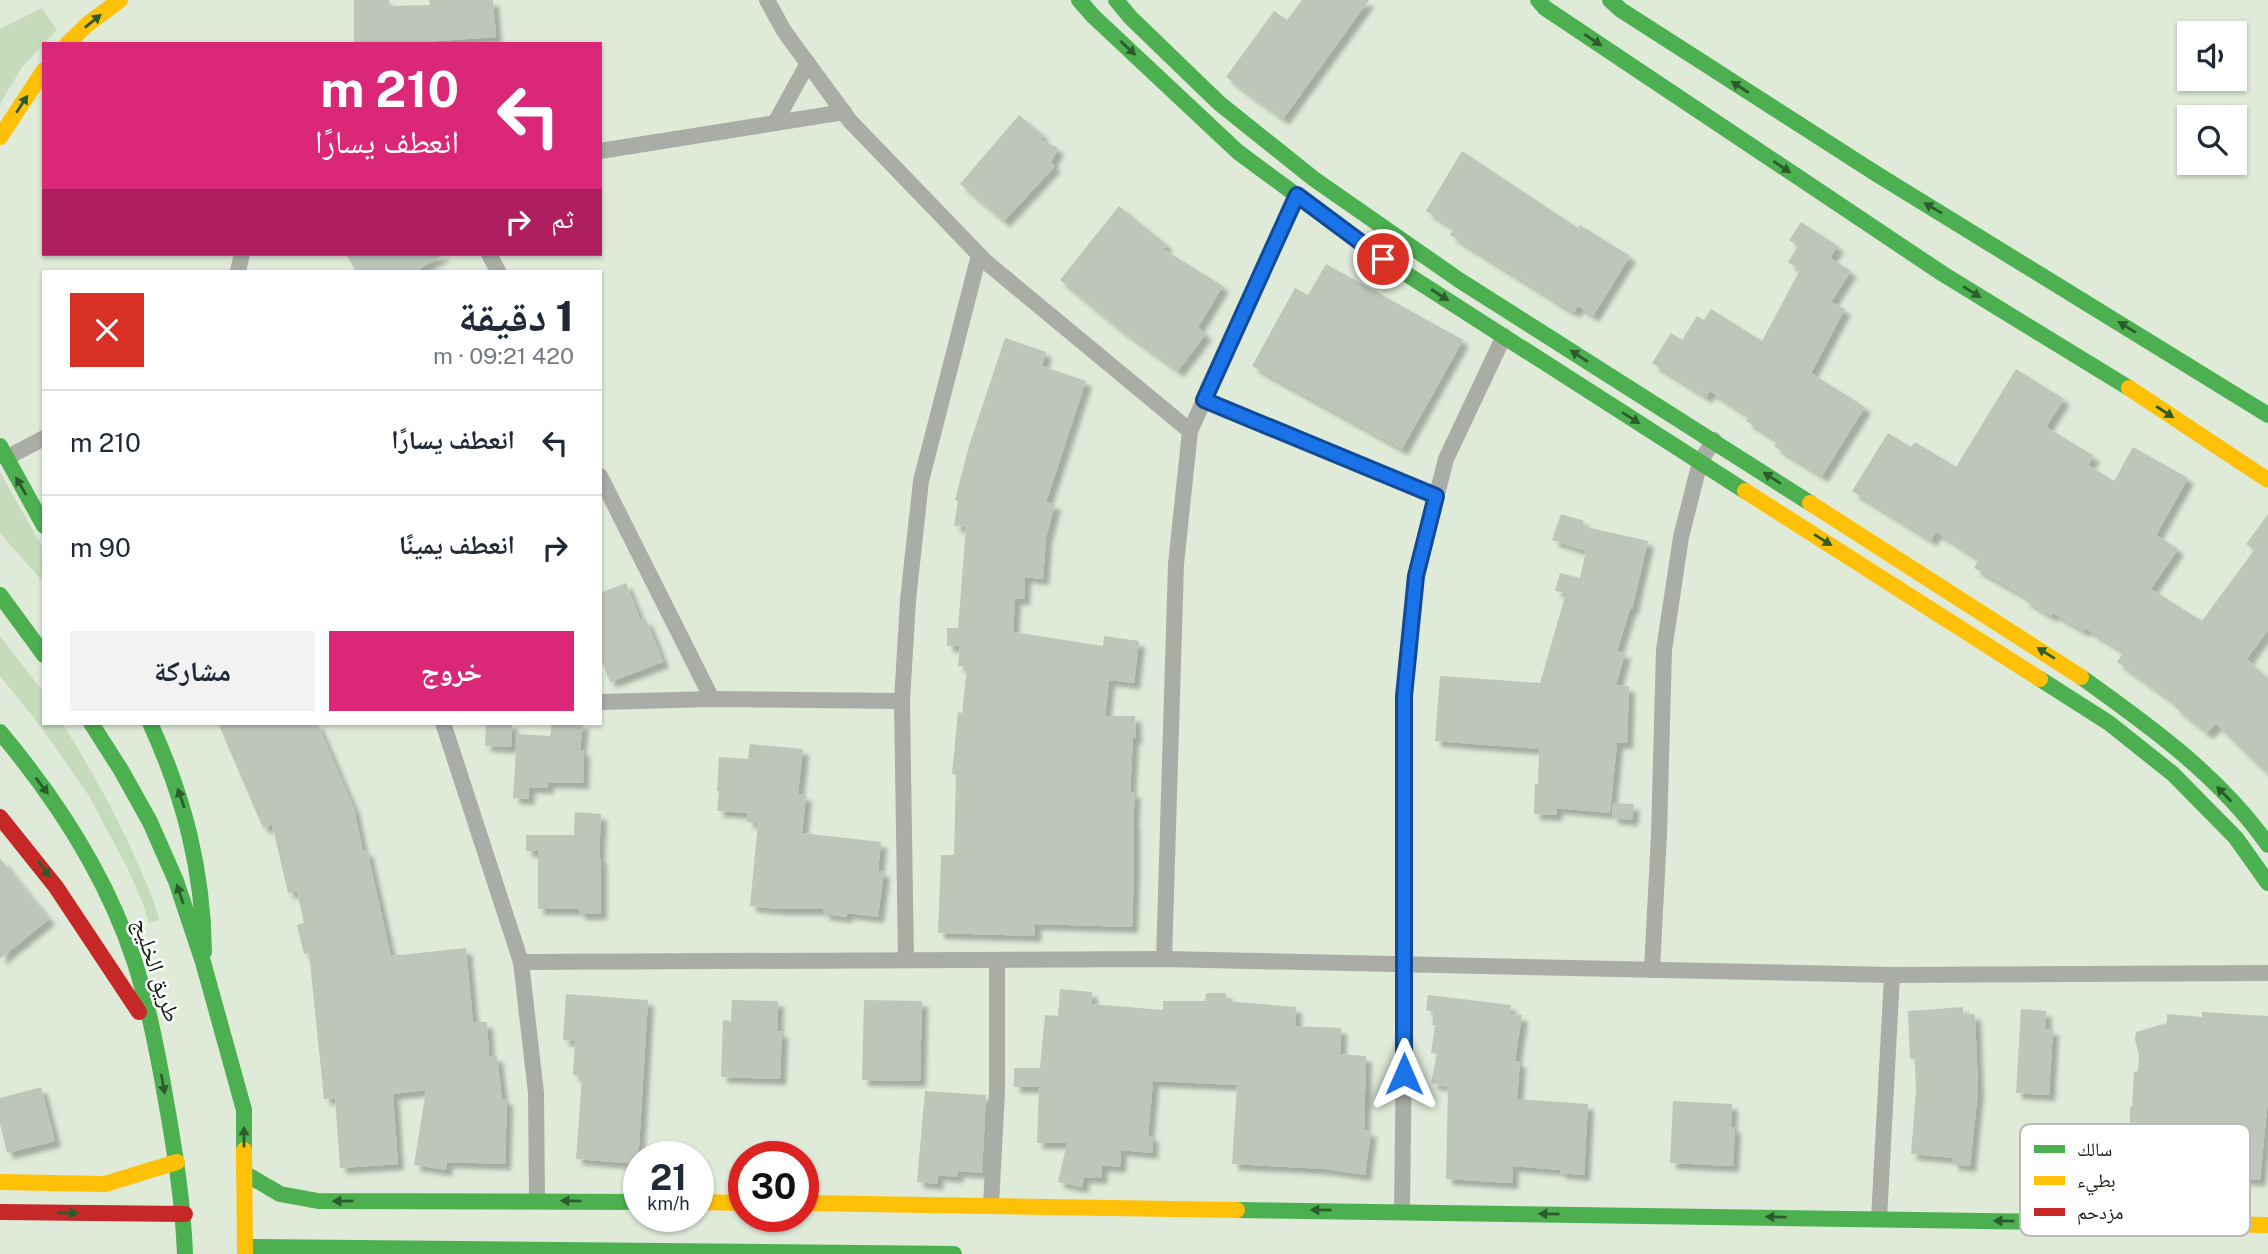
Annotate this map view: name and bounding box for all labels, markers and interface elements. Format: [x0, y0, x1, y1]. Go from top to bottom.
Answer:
one-way arrow [84, 14, 101, 29]
map controls [2177, 21, 2247, 175]
button: sound [2177, 21, 2247, 91]
one-way arrow [1583, 34, 1602, 47]
one-way arrow [1119, 40, 1136, 57]
text: 210 m [320, 60, 459, 118]
icon: left [483, 70, 574, 161]
one-way arrow [1731, 80, 1749, 94]
one-way arrow [15, 94, 28, 113]
button: search [2177, 105, 2247, 175]
text: انعطف يسارًا [315, 123, 459, 160]
one-way arrow [1772, 160, 1791, 173]
one-way arrow [1923, 202, 1942, 215]
icon: right [499, 203, 537, 241]
text: ثم [551, 203, 574, 234]
pin [1353, 229, 1413, 289]
icon: arrive [1364, 240, 1402, 278]
one-way arrow [1962, 285, 1982, 298]
one-way arrow [1430, 288, 1449, 301]
text: 1 دقيقة [458, 291, 574, 340]
button: close [70, 293, 144, 367]
one-way arrow [2117, 321, 2136, 334]
text: 420 m · 09:21 [433, 342, 574, 369]
one-way arrow [1569, 350, 1589, 363]
one-way arrow [2155, 405, 2175, 418]
one-way arrow [1622, 411, 1641, 424]
text: انعطف يسارًا [391, 424, 515, 455]
icon: left [536, 424, 574, 462]
text: 210 m [70, 427, 141, 458]
one-way arrow [1762, 471, 1781, 484]
one-way arrow [15, 477, 27, 496]
text: انعطف يمينًا [399, 529, 515, 560]
icon: right [536, 529, 574, 567]
text: 90 m [70, 532, 131, 563]
one-way arrow [1814, 533, 1833, 546]
button: مشاركة [70, 631, 315, 711]
button: خروج [329, 631, 574, 711]
one-way arrow [2036, 646, 2055, 659]
one-way arrow [35, 776, 50, 794]
one-way arrow [2216, 786, 2232, 803]
one-way arrow [175, 788, 186, 809]
one-way arrow [37, 860, 51, 878]
one-way arrow [174, 884, 185, 905]
street label: طريق الخليج [126, 914, 187, 1026]
position arrow [1367, 1037, 1441, 1111]
one-way arrow [158, 1073, 169, 1095]
legend [2020, 1124, 2250, 1236]
one-way arrow [238, 1126, 250, 1148]
text: سالك [2077, 1138, 2112, 1160]
speed limit sign: 30 [728, 1141, 819, 1232]
text: 21 [650, 1157, 687, 1198]
text: بطيء [2077, 1169, 2116, 1196]
text: km/h [647, 1193, 690, 1214]
one-way arrow [332, 1195, 354, 1207]
one-way arrow [559, 1195, 581, 1207]
text: مزدحم [2077, 1201, 2123, 1225]
one-way arrow [1310, 1204, 1332, 1216]
one-way arrow [57, 1207, 79, 1218]
one-way arrow [1538, 1208, 1560, 1220]
one-way arrow [1765, 1212, 1787, 1223]
one-way arrow [1993, 1215, 2015, 1227]

